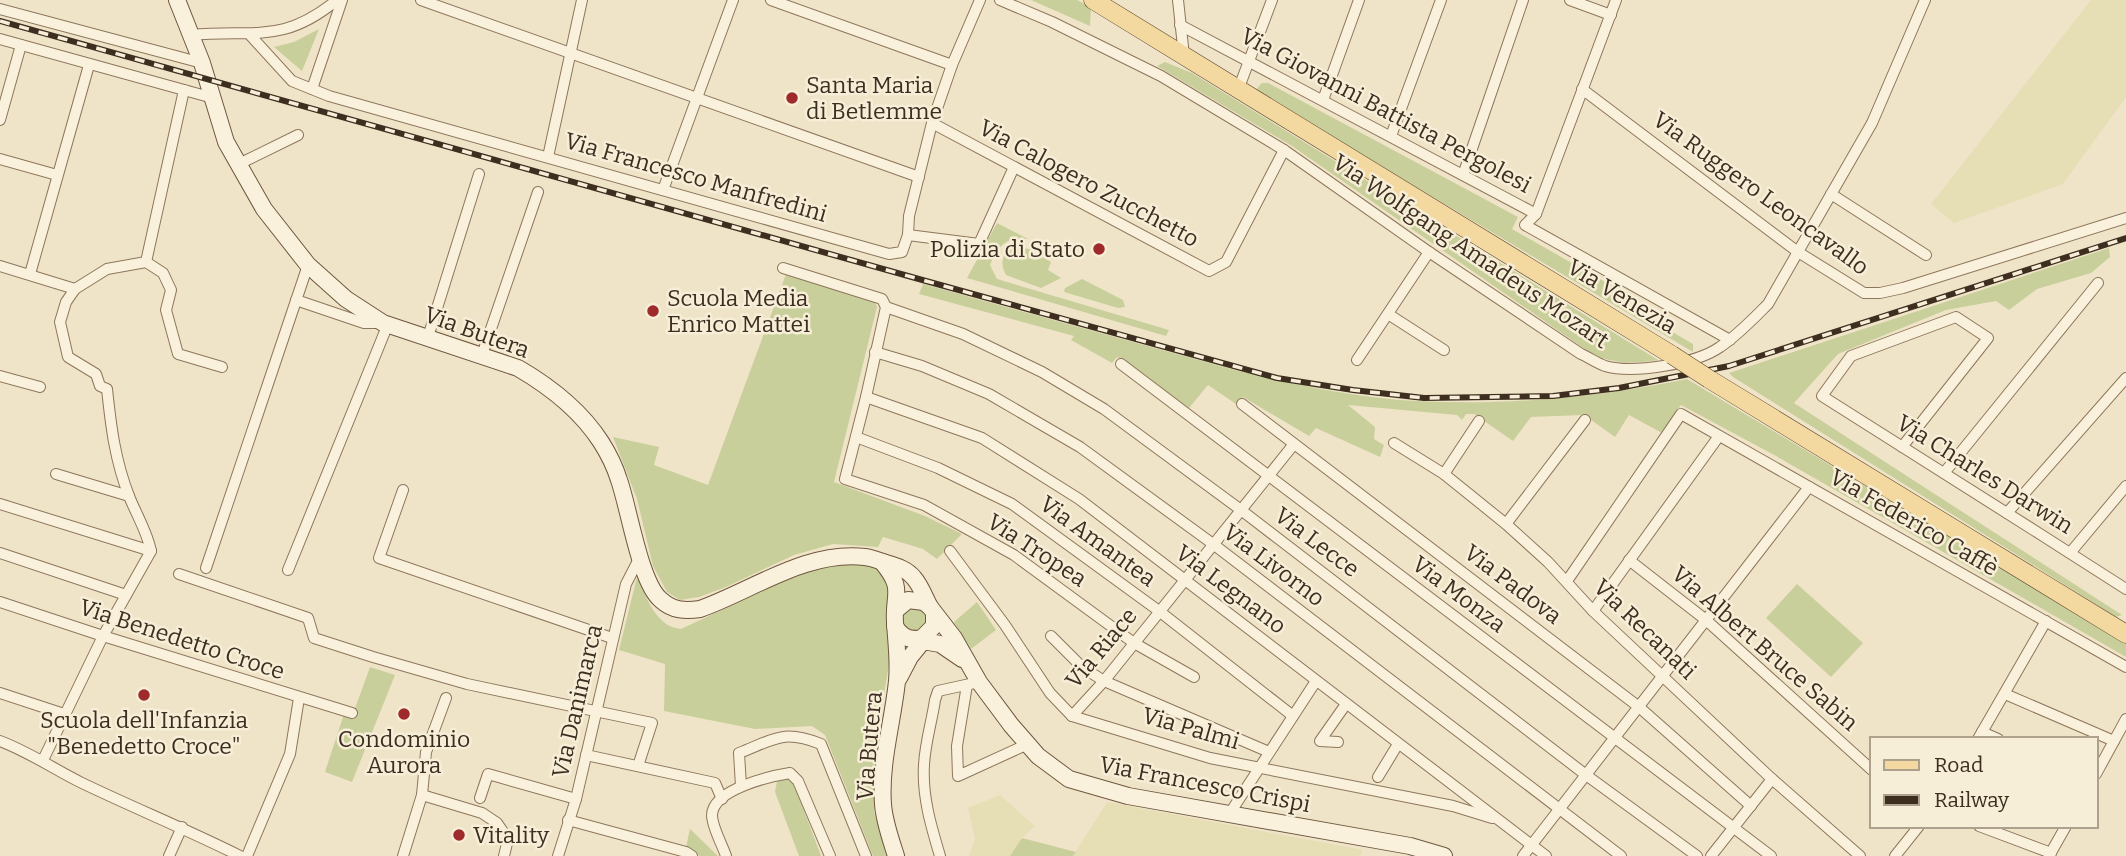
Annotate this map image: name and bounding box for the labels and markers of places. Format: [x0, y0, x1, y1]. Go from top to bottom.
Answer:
place label: Santa Maria di Betlemme [806, 71, 942, 125]
marker: Santa Maria di Betlemme [784, 90, 800, 106]
place label: Polizia di Stato [930, 235, 1085, 263]
marker: Polizia di Stato [1091, 241, 1107, 257]
place label: Scuola Media Enrico Mattei [667, 284, 810, 338]
marker: Scuola Media Enrico Mattei [645, 303, 661, 319]
marker: Scuola dell'Infanzia "Benedetto Croce" [136, 687, 152, 703]
place label: Scuola dell'Infanzia "Benedetto Croce" [40, 706, 248, 760]
marker: Condominio Aurora [396, 706, 412, 722]
place label: Condominio Aurora [338, 725, 470, 779]
place label: Vitality [473, 821, 550, 849]
marker: Vitality [451, 827, 467, 843]

